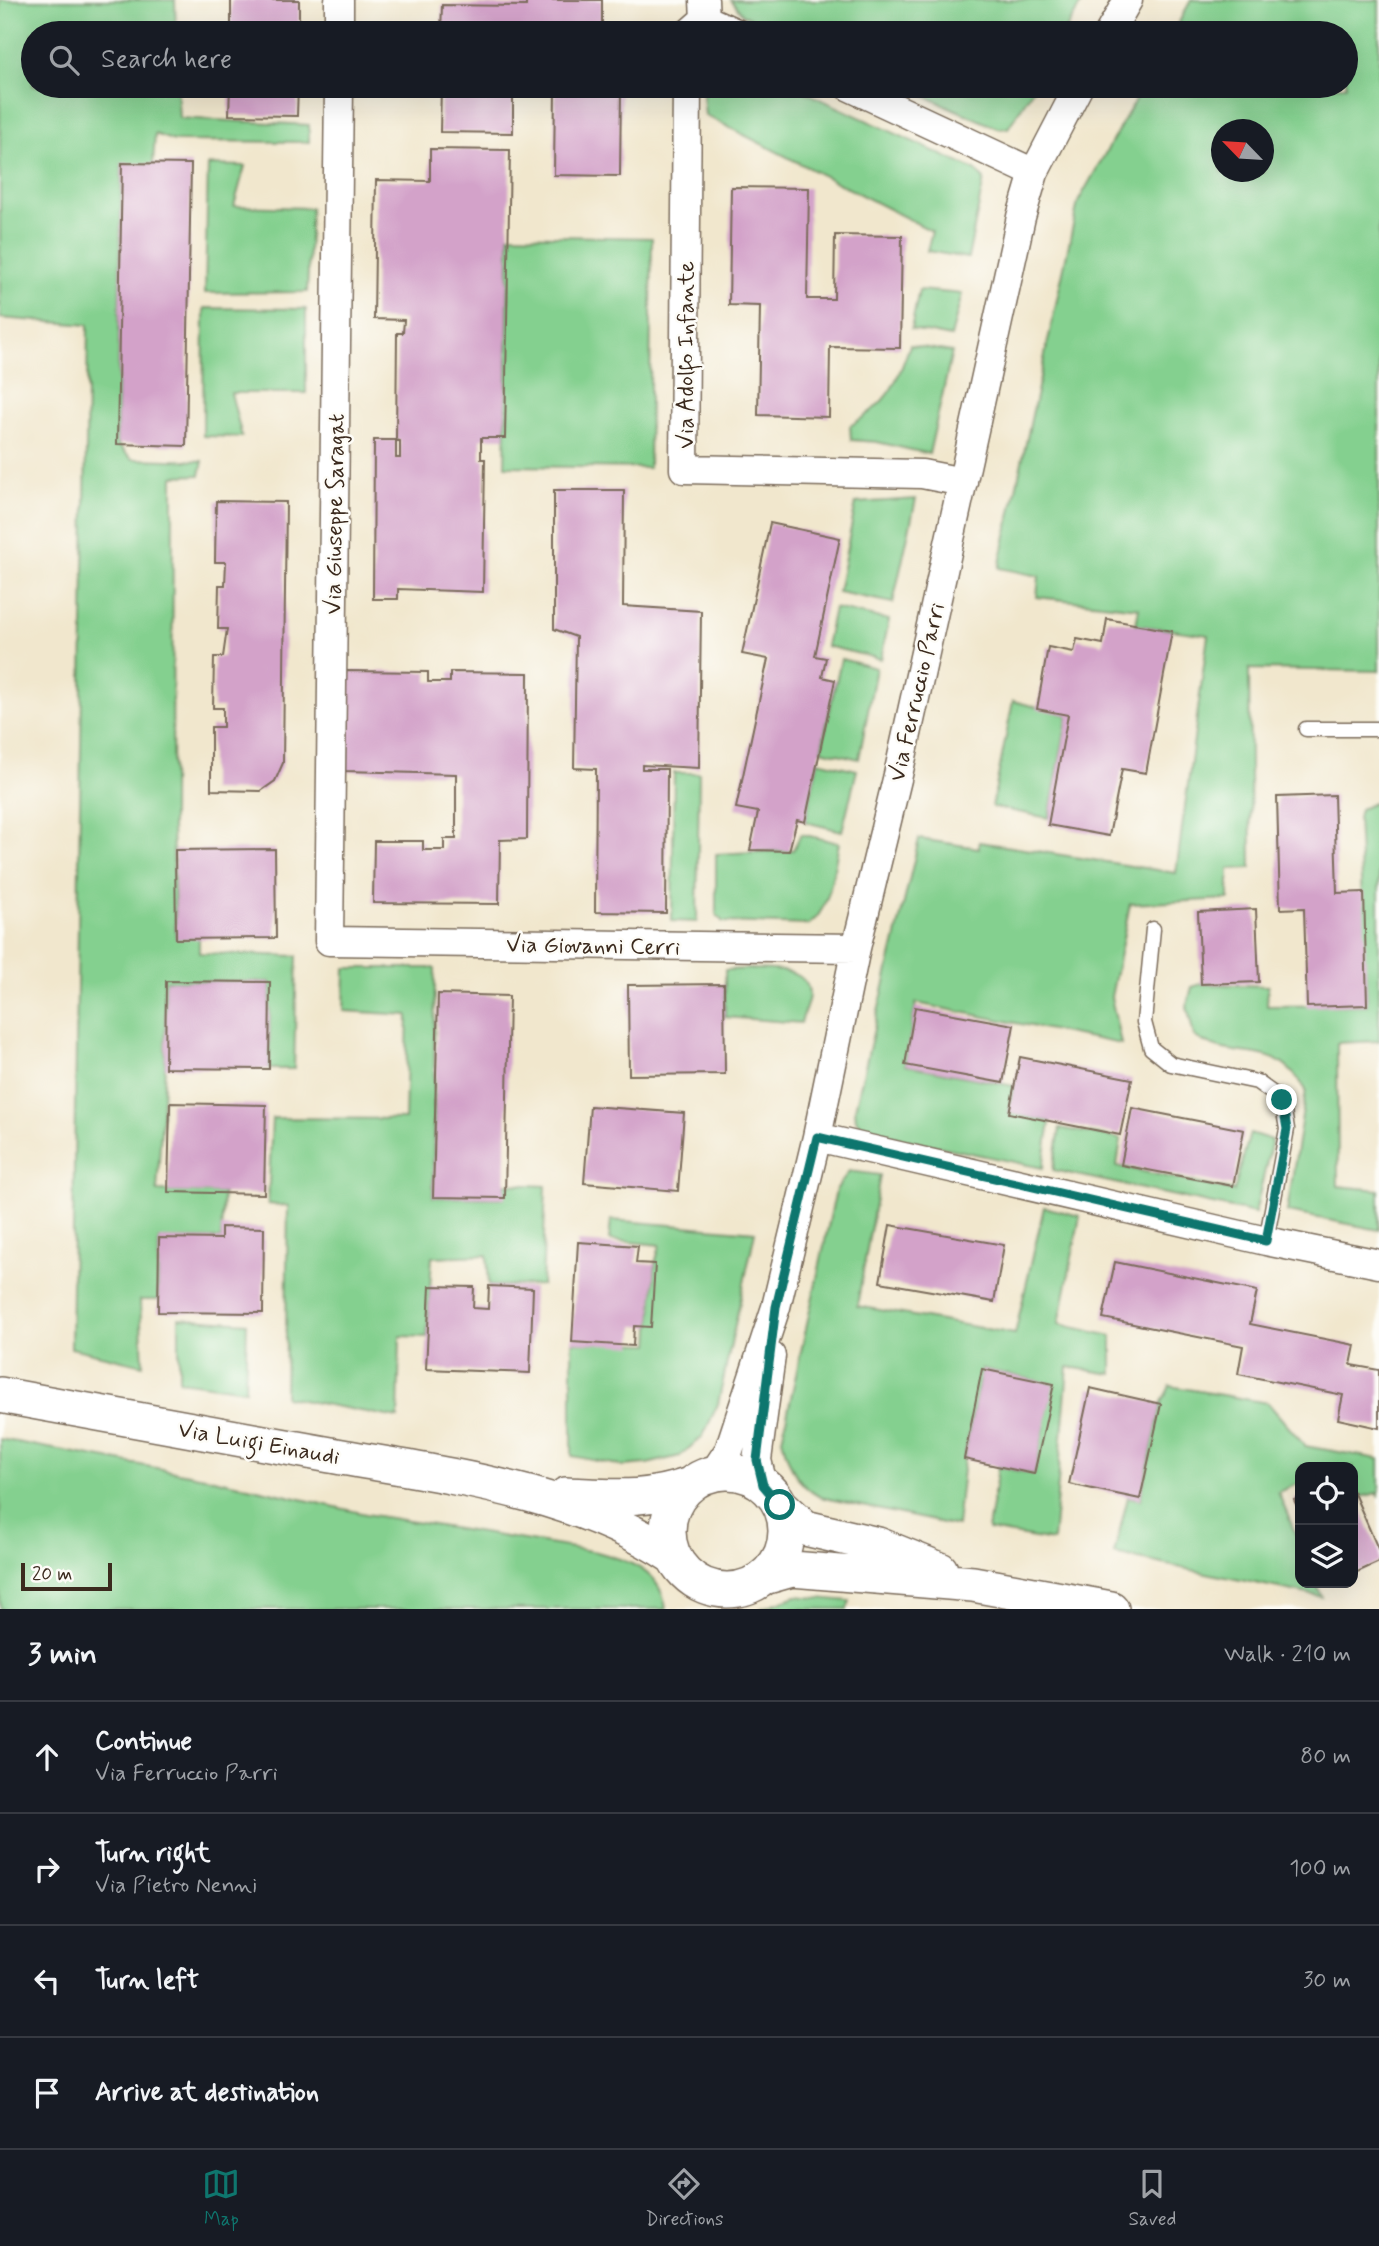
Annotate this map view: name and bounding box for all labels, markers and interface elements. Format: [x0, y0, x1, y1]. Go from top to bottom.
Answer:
search box [21, 21, 1358, 98]
icon: search [45, 41, 83, 79]
text: Search here [101, 43, 232, 77]
north arrow [1211, 119, 1274, 182]
street label: Via Adolfo Infante [672, 261, 703, 449]
street label: Via Giuseppe Saragat [319, 413, 353, 615]
street label: Via Ferruccio Parri [883, 600, 953, 785]
street label: Via Giovanni Cerri [506, 930, 680, 964]
route end [1266, 1084, 1297, 1115]
street label: Via Luigi Einaudi [175, 1415, 342, 1475]
map controls [1295, 1462, 1358, 1588]
button: locate [1295, 1462, 1358, 1525]
route start [764, 1489, 795, 1520]
button: layers [1295, 1525, 1358, 1588]
scale bar [21, 1560, 112, 1592]
text: 20 m [32, 1562, 72, 1587]
text: 3 min [28, 1635, 97, 1674]
text: Walk · 210 m [1224, 1640, 1351, 1670]
text: Continue [95, 1725, 192, 1759]
icon: ahead [28, 1738, 66, 1776]
text: 80 m [1300, 1742, 1351, 1772]
text: Via Ferruccio Parri [95, 1759, 278, 1789]
text: Turn right [95, 1837, 211, 1871]
icon: right [28, 1850, 66, 1888]
text: 100 m [1289, 1854, 1351, 1884]
text: Via Pietro Nenni [95, 1871, 257, 1901]
icon: left [28, 1962, 66, 2000]
text: Turn left [95, 1964, 199, 1998]
text: 30 m [1303, 1966, 1351, 1996]
icon: arrive [28, 2074, 66, 2112]
text: Arrive at destination [95, 2076, 319, 2110]
tab: Map [202, 2165, 240, 2232]
tab: Directions [645, 2165, 724, 2232]
tab: Saved [1128, 2165, 1176, 2232]

